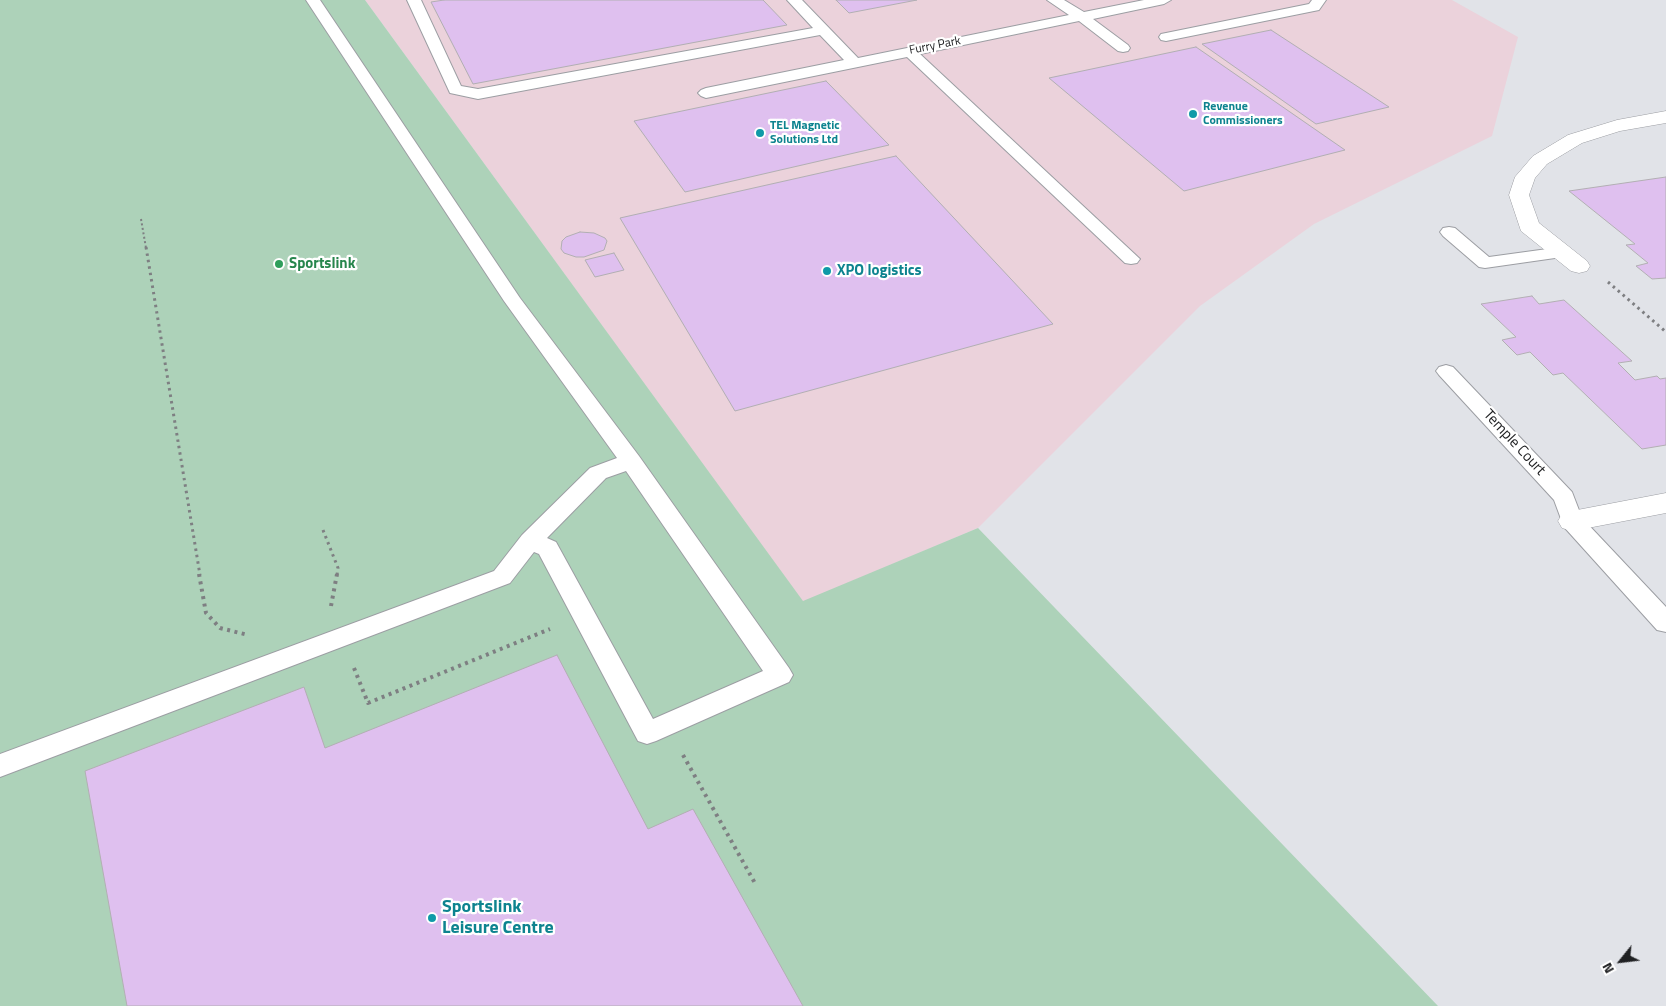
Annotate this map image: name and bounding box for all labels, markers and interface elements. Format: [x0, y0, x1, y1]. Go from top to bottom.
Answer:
street label: Furry Park [908, 34, 962, 58]
place label: Revenue Commissioners [1203, 100, 1283, 128]
marker: Revenue Commissioners [1187, 108, 1199, 120]
place label: TEL Magnetic Solutions Ltd [770, 119, 840, 147]
marker: TEL Magnetic Solutions Ltd [754, 127, 766, 139]
place label: Sportslink [289, 255, 355, 273]
marker: Sportslink [273, 258, 285, 270]
place label: XPO logistics [837, 262, 922, 280]
marker: XPO logistics [821, 265, 833, 277]
street label: Temple Court [1479, 406, 1549, 480]
place label: Sportslink Leisure Centre [442, 897, 554, 940]
marker: Sportslink Leisure Centre [426, 912, 438, 924]
north arrow [1596, 936, 1646, 986]
text: N [1596, 959, 1619, 978]

